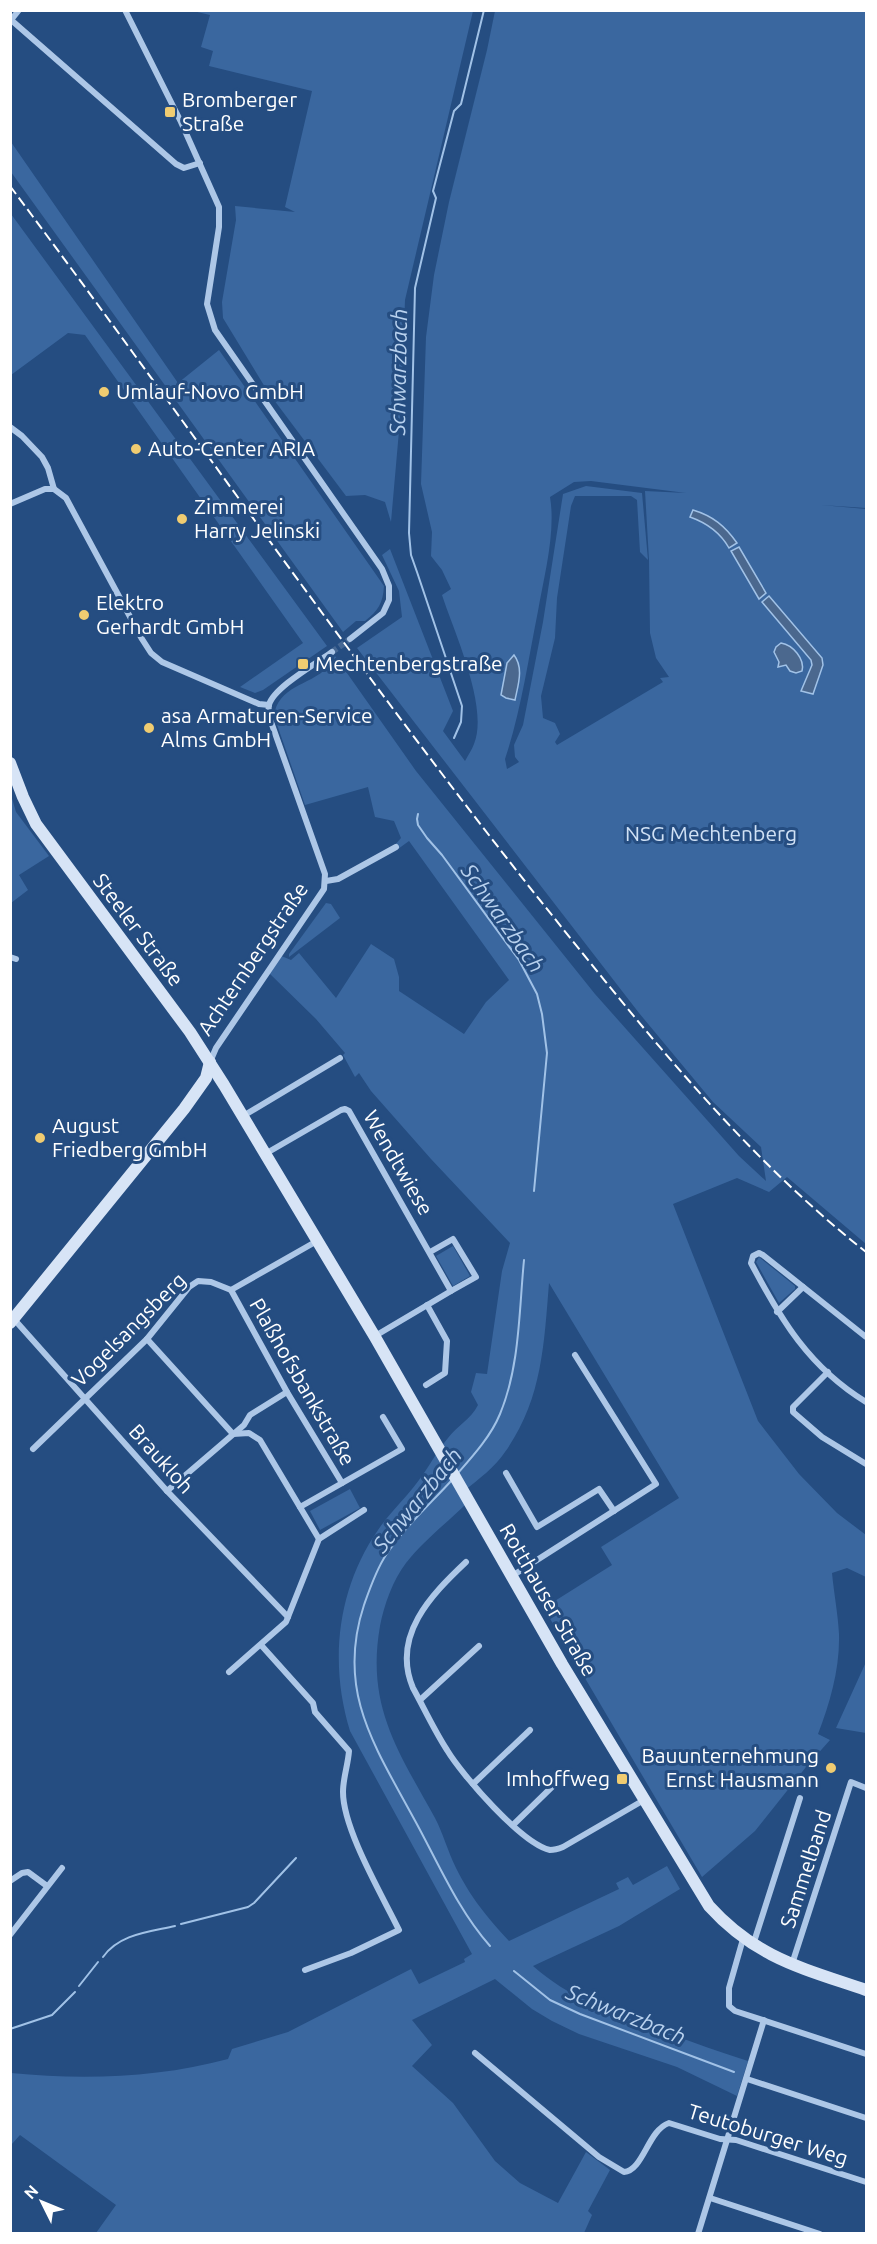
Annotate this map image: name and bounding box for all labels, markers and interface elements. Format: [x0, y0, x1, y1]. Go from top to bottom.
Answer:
place label: Bromberger Straße [182, 87, 297, 135]
marker: Bromberger Straße [163, 105, 177, 119]
water label: Schwarzbach [384, 308, 411, 437]
place label: Umlauf-Novo GmbH [116, 379, 304, 403]
marker: Umlauf-Novo GmbH [97, 385, 111, 399]
place label: Auto-Center ARIA [148, 436, 315, 460]
marker: Auto-Center ARIA [129, 442, 143, 456]
place label: Zimmerei Harry Jelinski [194, 494, 320, 542]
marker: Zimmerei Harry Jelinski [175, 512, 189, 526]
place label: Elektro Gerhardt GmbH [96, 590, 245, 638]
marker: Elektro Gerhardt GmbH [77, 608, 91, 622]
place label: Mechtenbergstraße [315, 651, 503, 675]
marker: Mechtenbergstraße [296, 657, 310, 671]
place label: asa Armaturen-Service Alms GmbH [161, 703, 373, 751]
marker: asa Armaturen-Service Alms GmbH [142, 721, 156, 735]
park label: NSG Mechtenberg [625, 821, 797, 845]
water label: Schwarzbach [456, 858, 550, 977]
street label: Steeler Straße [89, 868, 189, 990]
street label: Achternbergstraße [192, 877, 312, 1040]
street label: Wendtwiese [359, 1106, 438, 1219]
place label: August Friedberg GmbH [52, 1113, 207, 1161]
marker: August Friedberg GmbH [33, 1131, 47, 1145]
street label: Vogelsangsberg [66, 1267, 190, 1391]
street label: Plaßhofsbankstraße [245, 1294, 361, 1469]
street label: Braukloh [125, 1419, 199, 1498]
water label: Schwarzbach [366, 1442, 466, 1558]
street label: Rotthauser Straße [495, 1519, 602, 1680]
place label: Bauunternehmung Ernst Hausmann [641, 1743, 819, 1791]
marker: Bauunternehmung Ernst Hausmann [824, 1761, 838, 1775]
place label: Imhoffweg [506, 1766, 610, 1790]
marker: Imhoffweg [615, 1772, 629, 1786]
street label: Sammelband [775, 1807, 835, 1931]
water label: Schwarzbach [562, 1978, 690, 2049]
street label: Teutoburger Weg [685, 2098, 851, 2170]
north arrow [12, 2172, 72, 2232]
text: N [20, 2181, 42, 2202]

